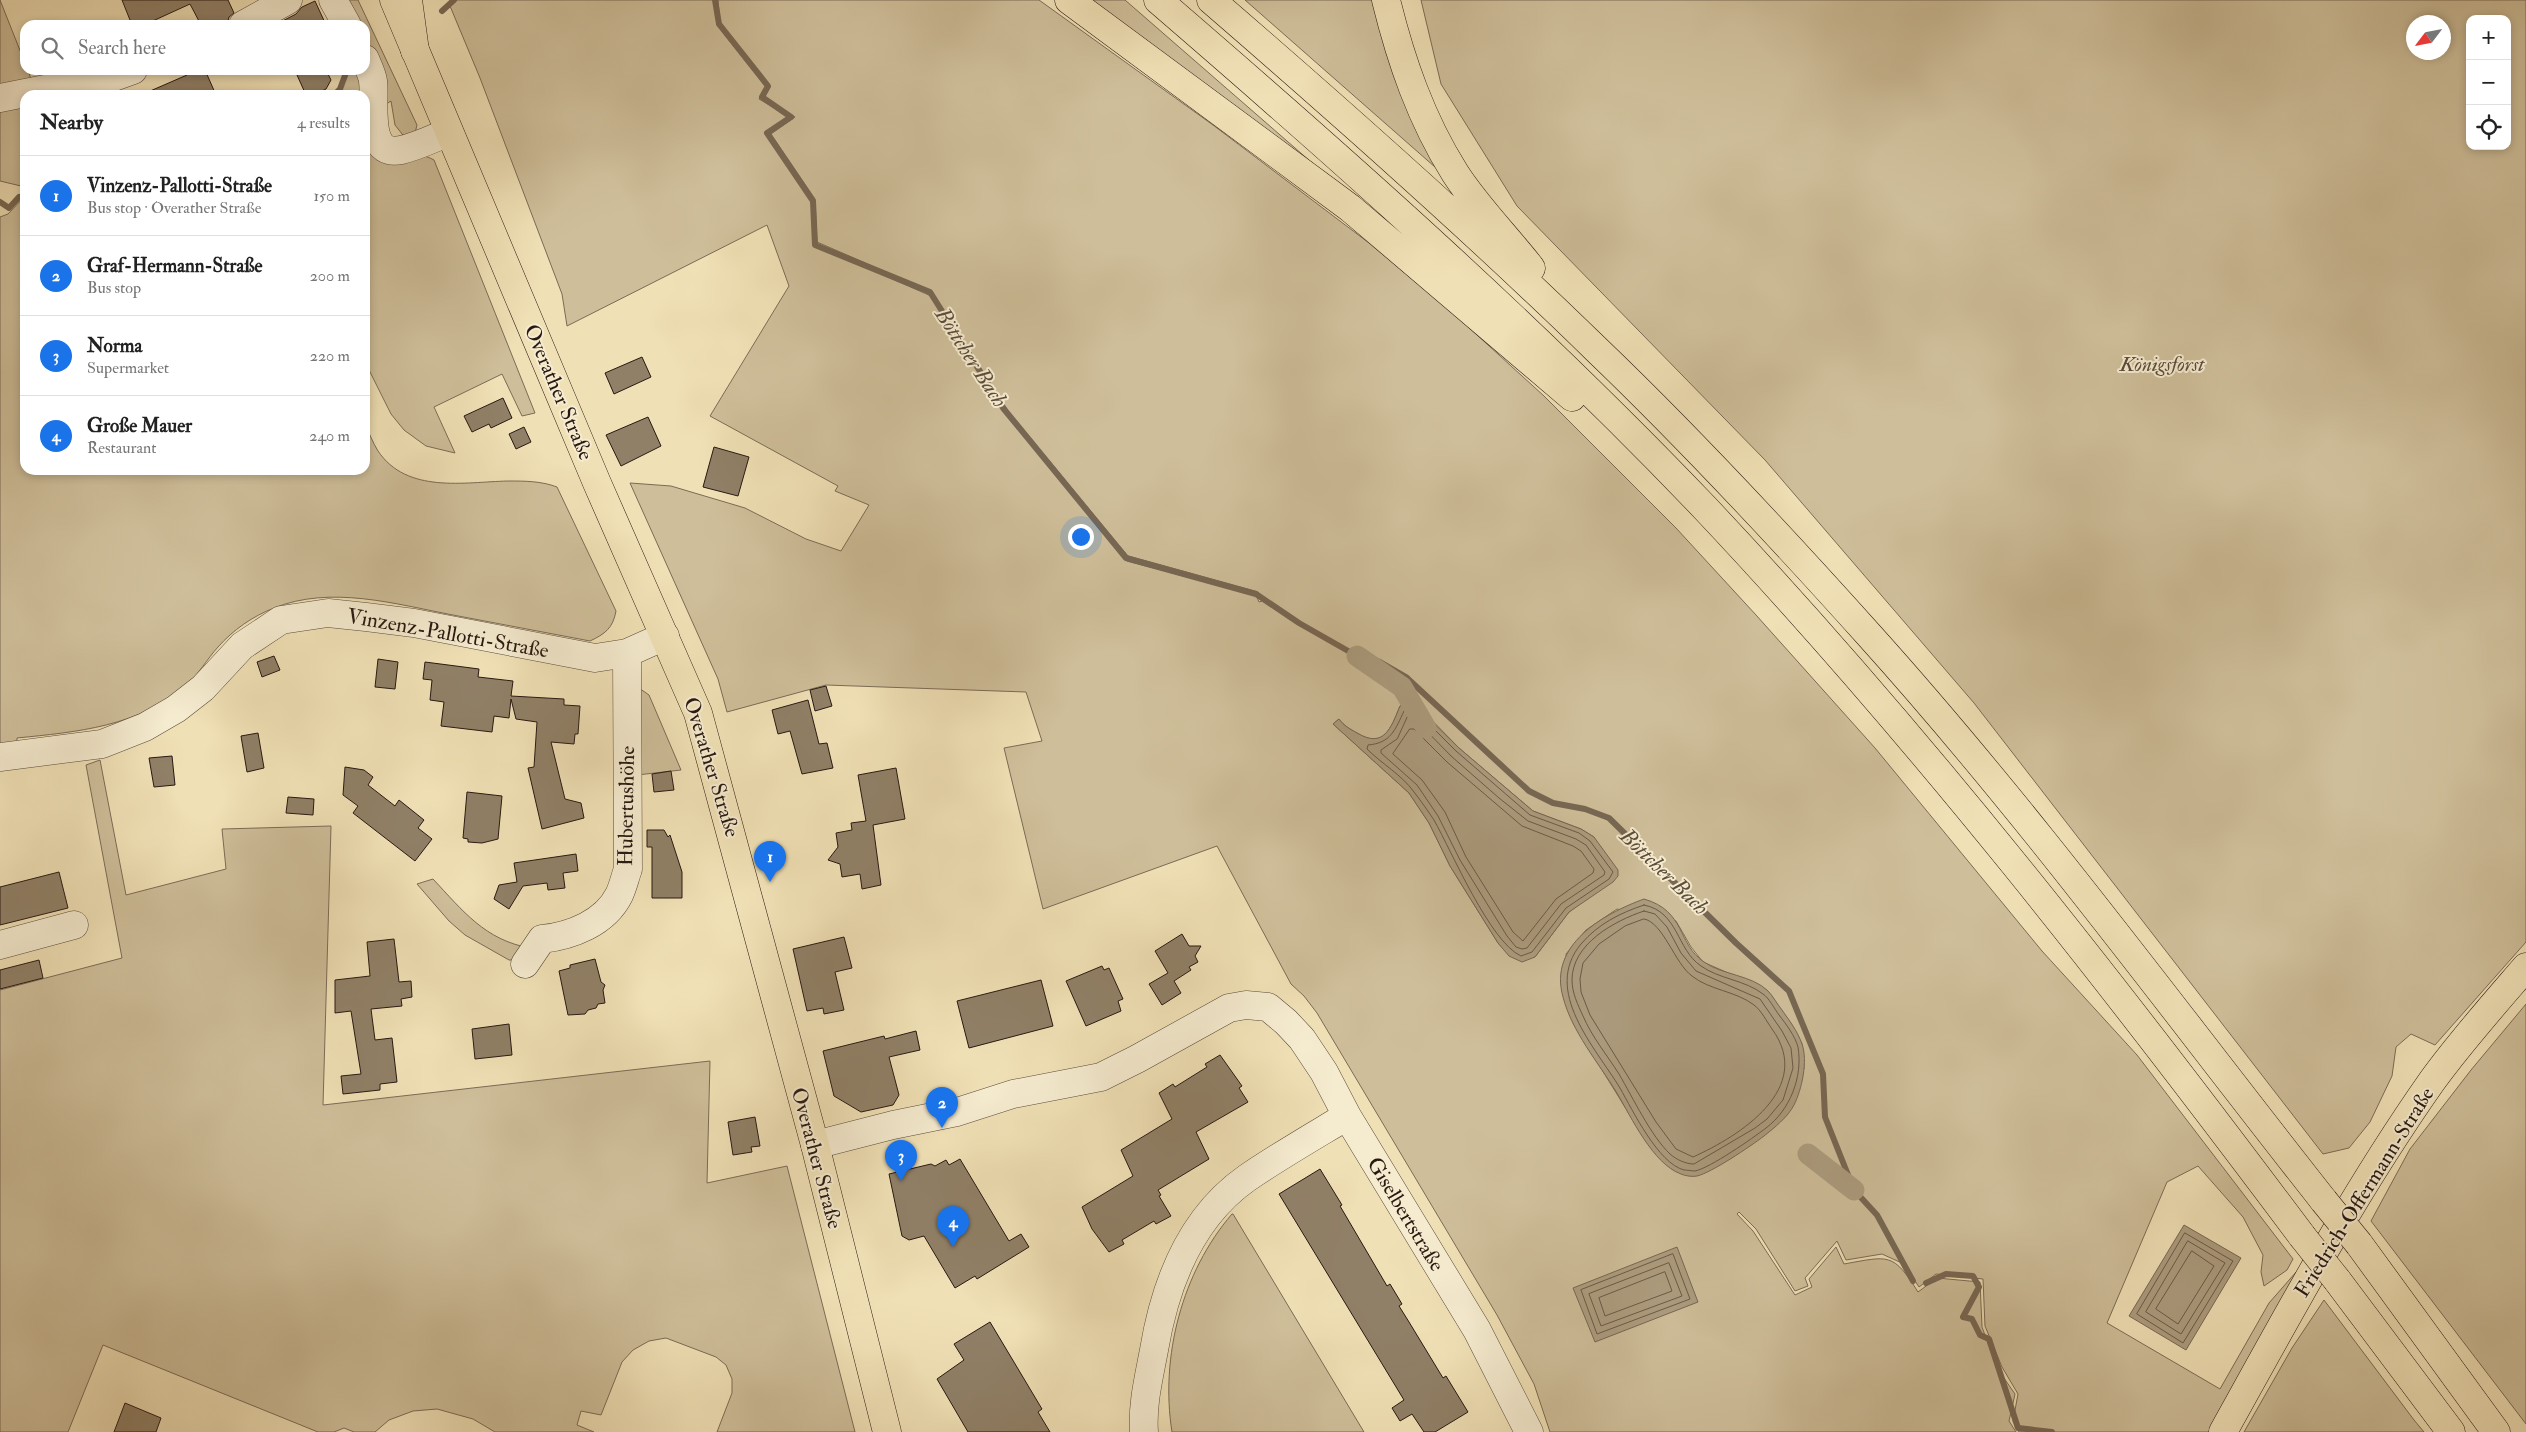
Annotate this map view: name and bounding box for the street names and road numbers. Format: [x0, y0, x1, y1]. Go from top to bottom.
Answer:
street label: Overather Straße [518, 320, 599, 464]
street label: Vinzenz-Pallotti-Straße [345, 602, 551, 665]
street label: Overather Straße [677, 694, 746, 841]
street label: Hubertushöhe [612, 745, 641, 866]
street label: Friedrich-Offermann-Straße [2289, 1082, 2440, 1302]
street label: Overather Straße [785, 1085, 848, 1232]
street label: Giselbertstraße [1361, 1152, 1450, 1277]

